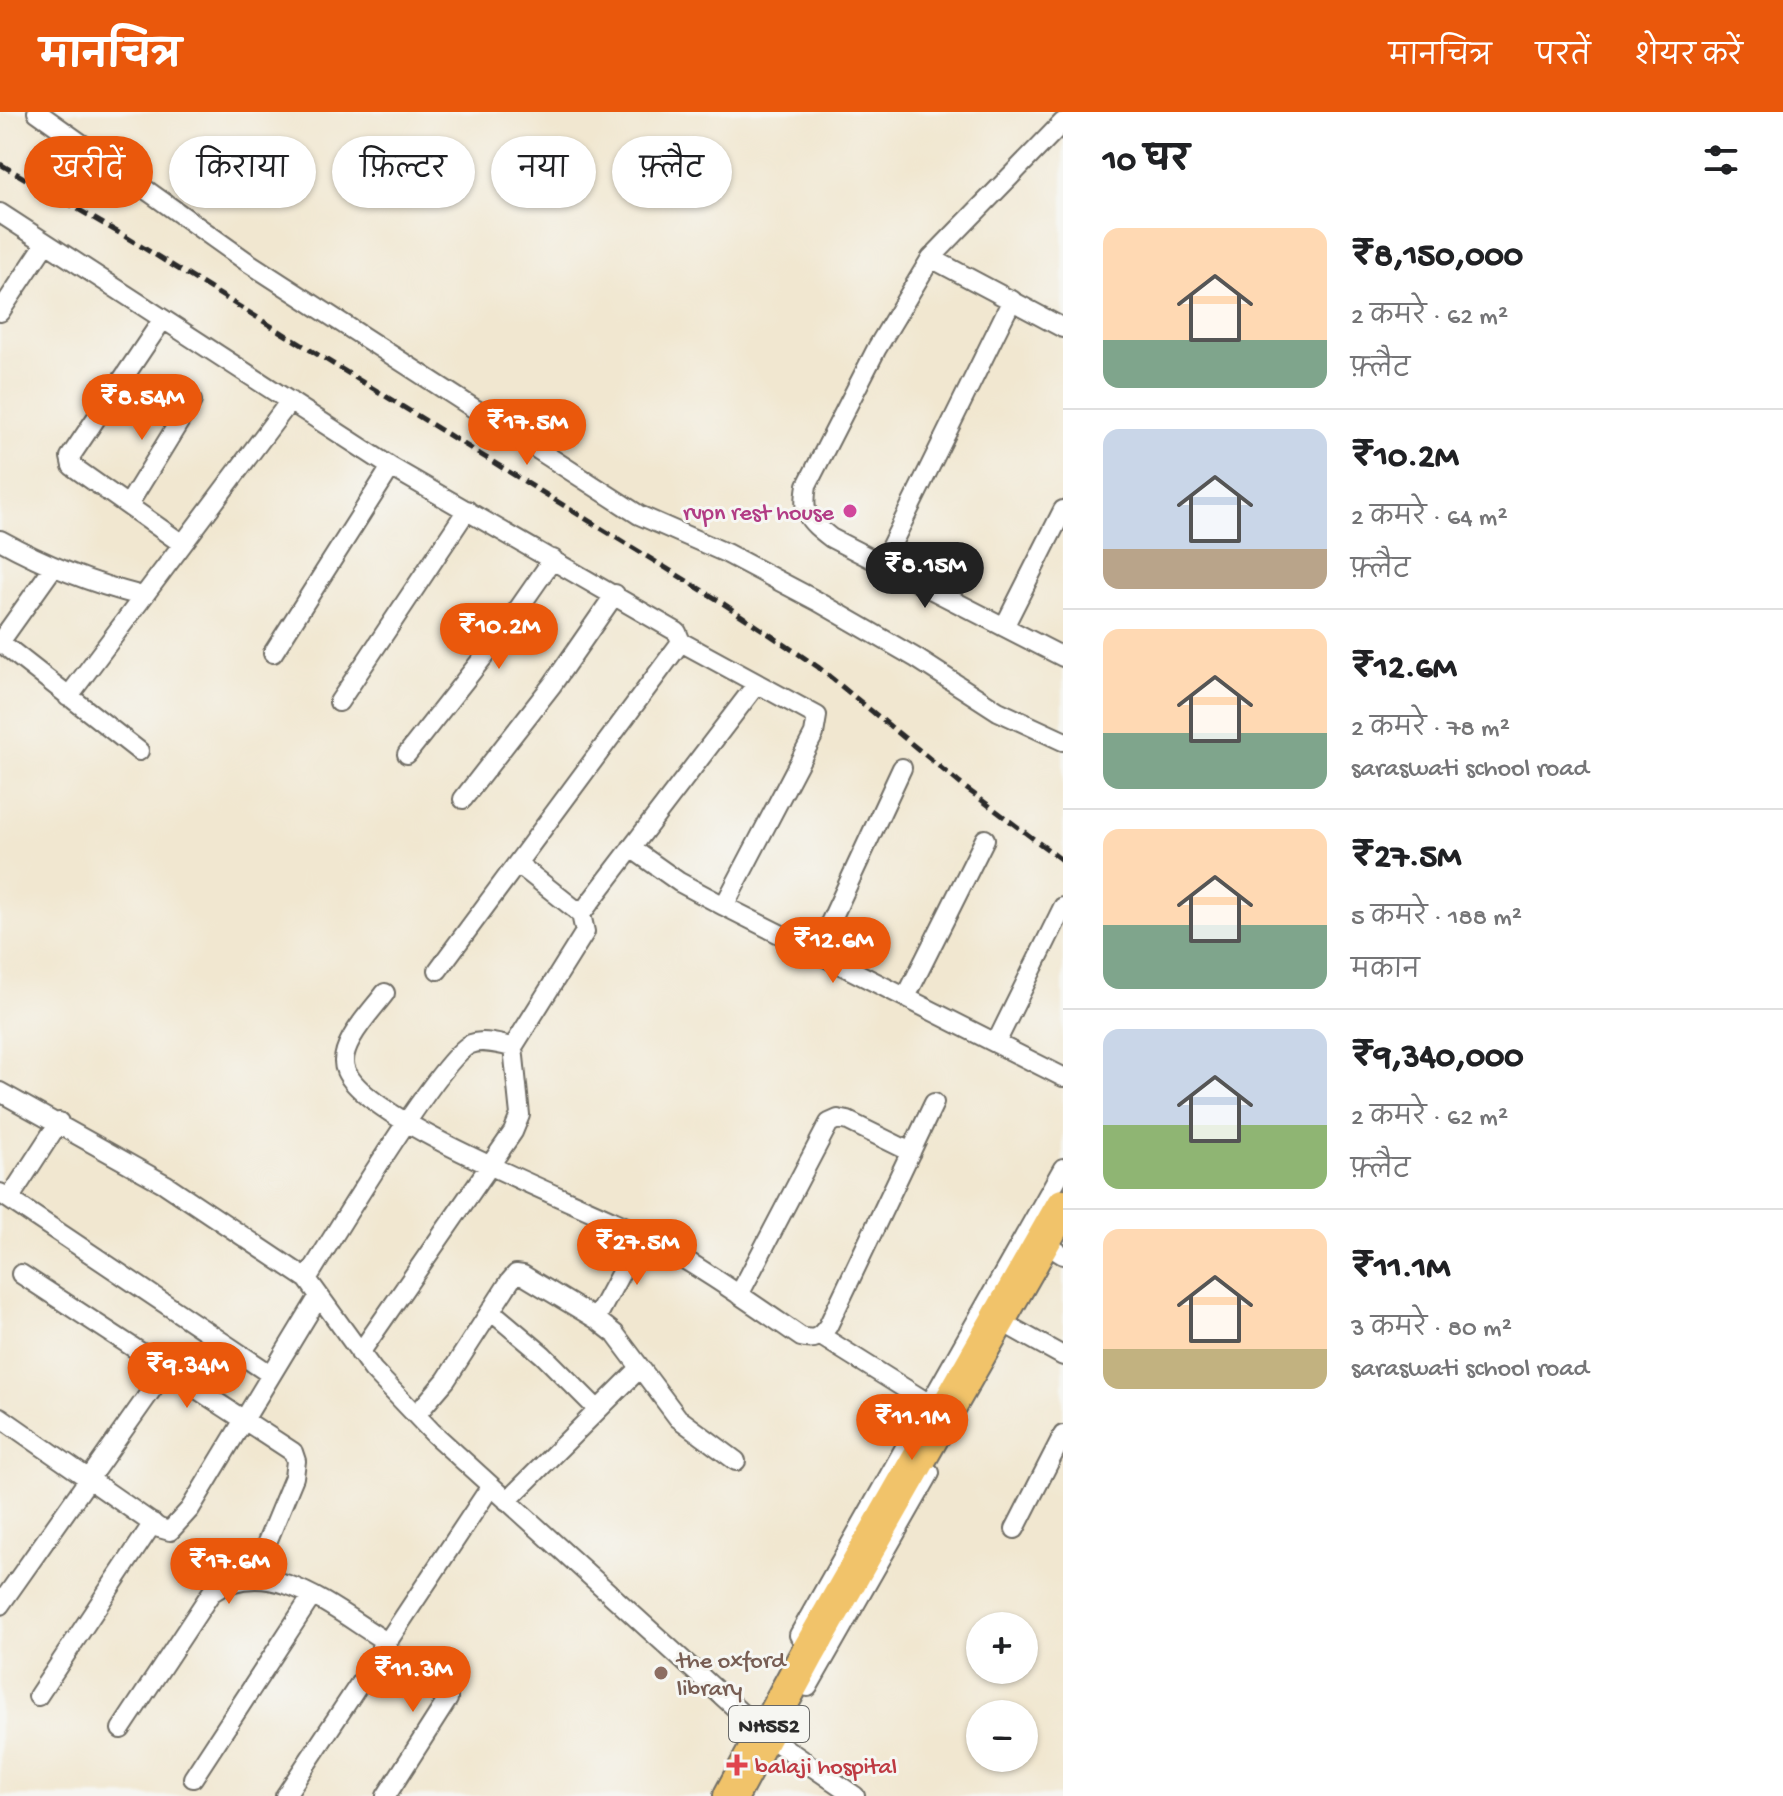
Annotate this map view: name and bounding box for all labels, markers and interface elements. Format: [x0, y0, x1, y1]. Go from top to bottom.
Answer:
text: मानचित्र [40, 37, 181, 81]
text: मानचित्र [1389, 42, 1492, 75]
text: परतें [1536, 42, 1591, 75]
text: शेयर करें [1635, 42, 1743, 75]
chip: खरीदें [24, 136, 153, 208]
chip: किराया [169, 136, 316, 208]
chip: फ़िल्टर [332, 136, 475, 208]
chip: नया [491, 136, 596, 208]
chip: फ़्लैट [612, 136, 732, 208]
icon: filters [1699, 138, 1743, 182]
text: 10 घर [1103, 143, 1189, 183]
text: ₹8,150,000 [1351, 238, 1523, 278]
icon: home [1167, 260, 1263, 356]
text: 2 कमरे · 62 m² [1351, 303, 1508, 334]
text: फ़्लैट [1351, 356, 1410, 387]
pin: ₹8.54M [77, 374, 207, 442]
text: ₹8.54M [100, 384, 184, 415]
pin: ₹17.5M [462, 399, 592, 467]
text: ₹17.5M [486, 409, 568, 440]
text: ₹10.2M [1351, 439, 1458, 479]
icon: home [1167, 461, 1263, 557]
place label: rvpn rest house [683, 500, 835, 529]
marker: rvpn rest house [841, 502, 859, 520]
text: 2 कमरे · 64 m² [1351, 504, 1507, 535]
pin: ₹8.15M [860, 542, 990, 610]
text: ₹8.15M [884, 552, 966, 583]
text: फ़्लैट [1351, 557, 1410, 588]
pin: ₹10.2M [434, 603, 564, 671]
text: ₹10.2M [458, 613, 540, 644]
text: ₹12.6M [1351, 650, 1456, 690]
icon: home [1167, 661, 1263, 757]
text: 2 कमरे · 78 m² [1351, 715, 1510, 746]
text: saraswati school road [1351, 755, 1589, 786]
text: ₹27.5M [1351, 839, 1461, 879]
icon: home [1167, 861, 1263, 957]
text: 5 कमरे · 188 m² [1351, 904, 1522, 935]
pin: ₹12.6M [768, 917, 898, 985]
text: ₹12.6M [793, 927, 873, 958]
text: मकान [1351, 957, 1420, 988]
text: ₹9,340,000 [1351, 1039, 1524, 1079]
icon: home [1167, 1061, 1263, 1157]
text: 2 कमरे · 62 m² [1351, 1104, 1508, 1135]
text: फ़्लैट [1351, 1157, 1410, 1188]
pin: ₹27.5M [572, 1219, 702, 1287]
text: ₹27.5M [595, 1229, 679, 1260]
text: ₹11.1M [1351, 1250, 1450, 1290]
icon: home [1167, 1261, 1263, 1357]
text: 3 कमरे · 80 m² [1351, 1315, 1512, 1346]
pin: ₹9.34M [122, 1342, 252, 1410]
text: ₹9.34M [146, 1352, 228, 1383]
text: saraswati school road [1351, 1355, 1589, 1386]
pin: ₹11.1M [847, 1394, 977, 1462]
text: ₹11.1M [874, 1404, 950, 1435]
pin: ₹17.6M [164, 1538, 294, 1606]
text: ₹17.6M [188, 1548, 270, 1579]
map controls [966, 1612, 1038, 1772]
button: + [966, 1612, 1038, 1684]
pin: ₹11.3M [348, 1646, 478, 1714]
place label: the oxford library [675, 1648, 787, 1705]
text: ₹11.3M [374, 1656, 452, 1687]
marker: the oxford library [652, 1664, 670, 1682]
button: − [966, 1700, 1038, 1772]
road number: NH552 [729, 1706, 809, 1742]
marker: balaji hospital [726, 1754, 748, 1776]
place label: balaji hospital [755, 1754, 897, 1783]

